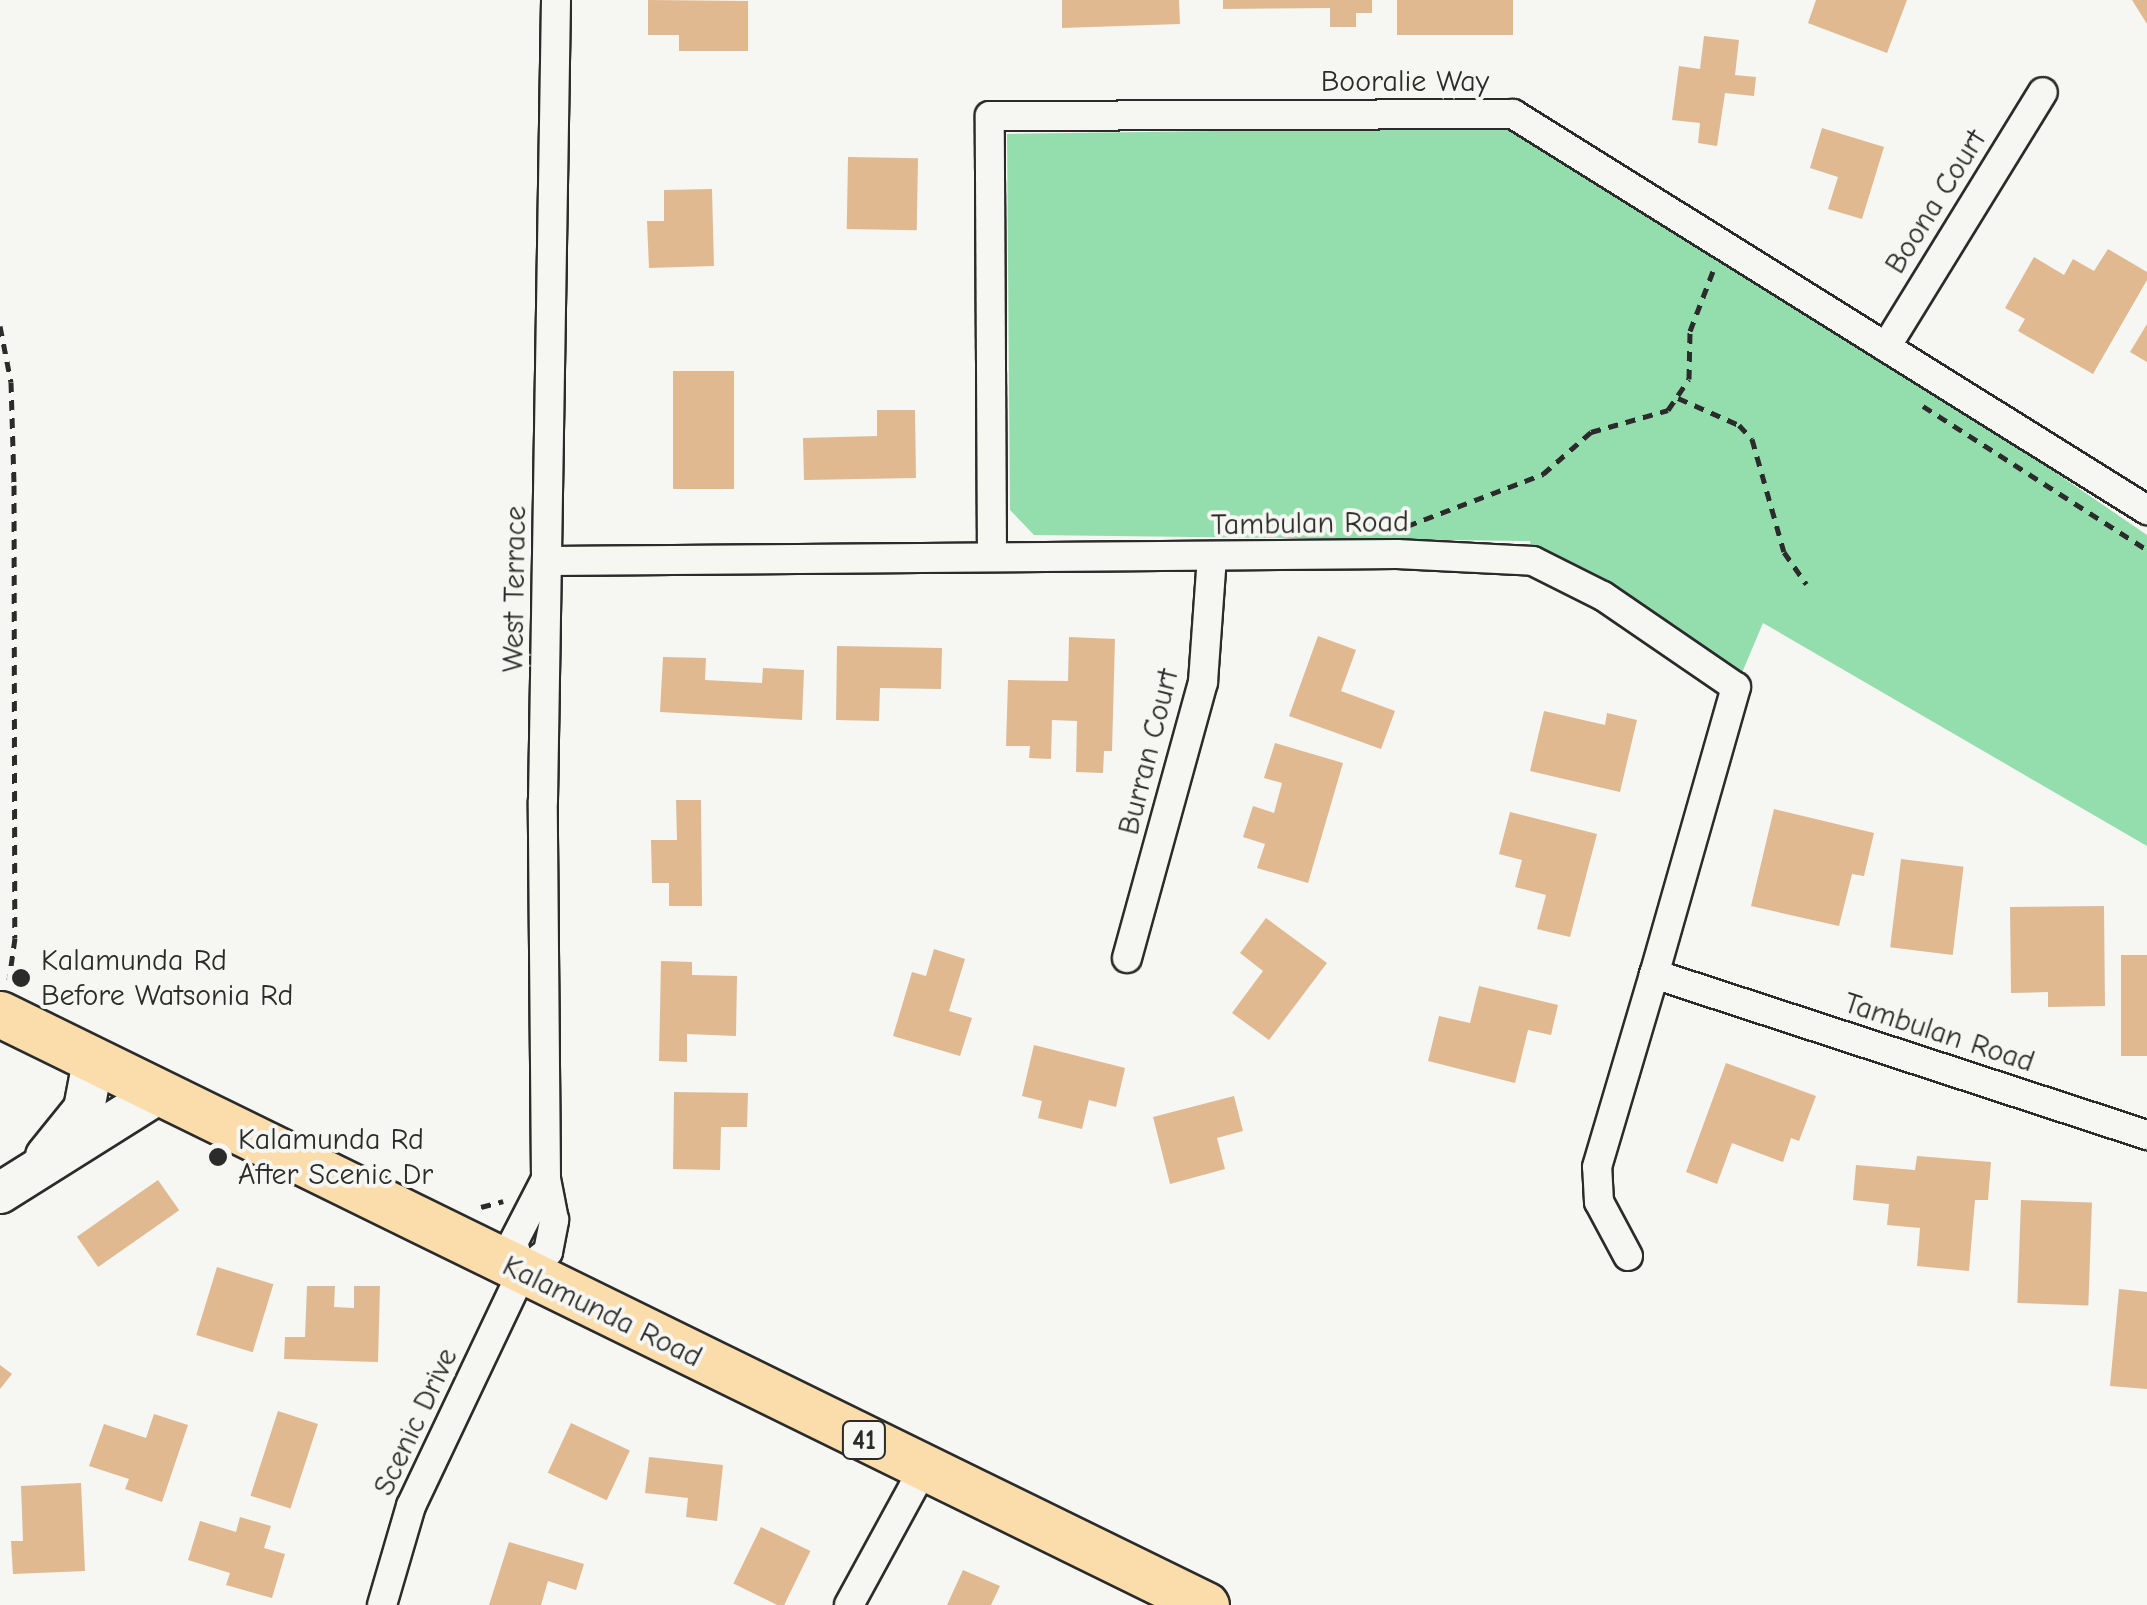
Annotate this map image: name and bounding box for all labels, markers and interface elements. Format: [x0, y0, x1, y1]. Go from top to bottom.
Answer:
street label: Booralie Way [1321, 64, 1489, 100]
street label: Boona Court [1878, 124, 1994, 280]
street label: Tambulan Road [1211, 504, 1409, 544]
street label: West Terrace [496, 505, 534, 673]
street label: Burran Court [1111, 665, 1187, 839]
place label: Kalamunda Rd Before Watsonia Rd [41, 943, 293, 1014]
marker: Kalamunda Rd Before Watsonia Rd [10, 967, 32, 989]
street label: Tambulan Road [1839, 985, 2039, 1081]
place label: Kalamunda Rd After Scenic Dr [238, 1122, 433, 1192]
marker: Kalamunda Rd After Scenic Dr [207, 1146, 229, 1168]
street label: Kalamunda Road [496, 1248, 708, 1376]
street label: Scenic Drive [366, 1343, 466, 1501]
road number: 41 [842, 1417, 886, 1463]

